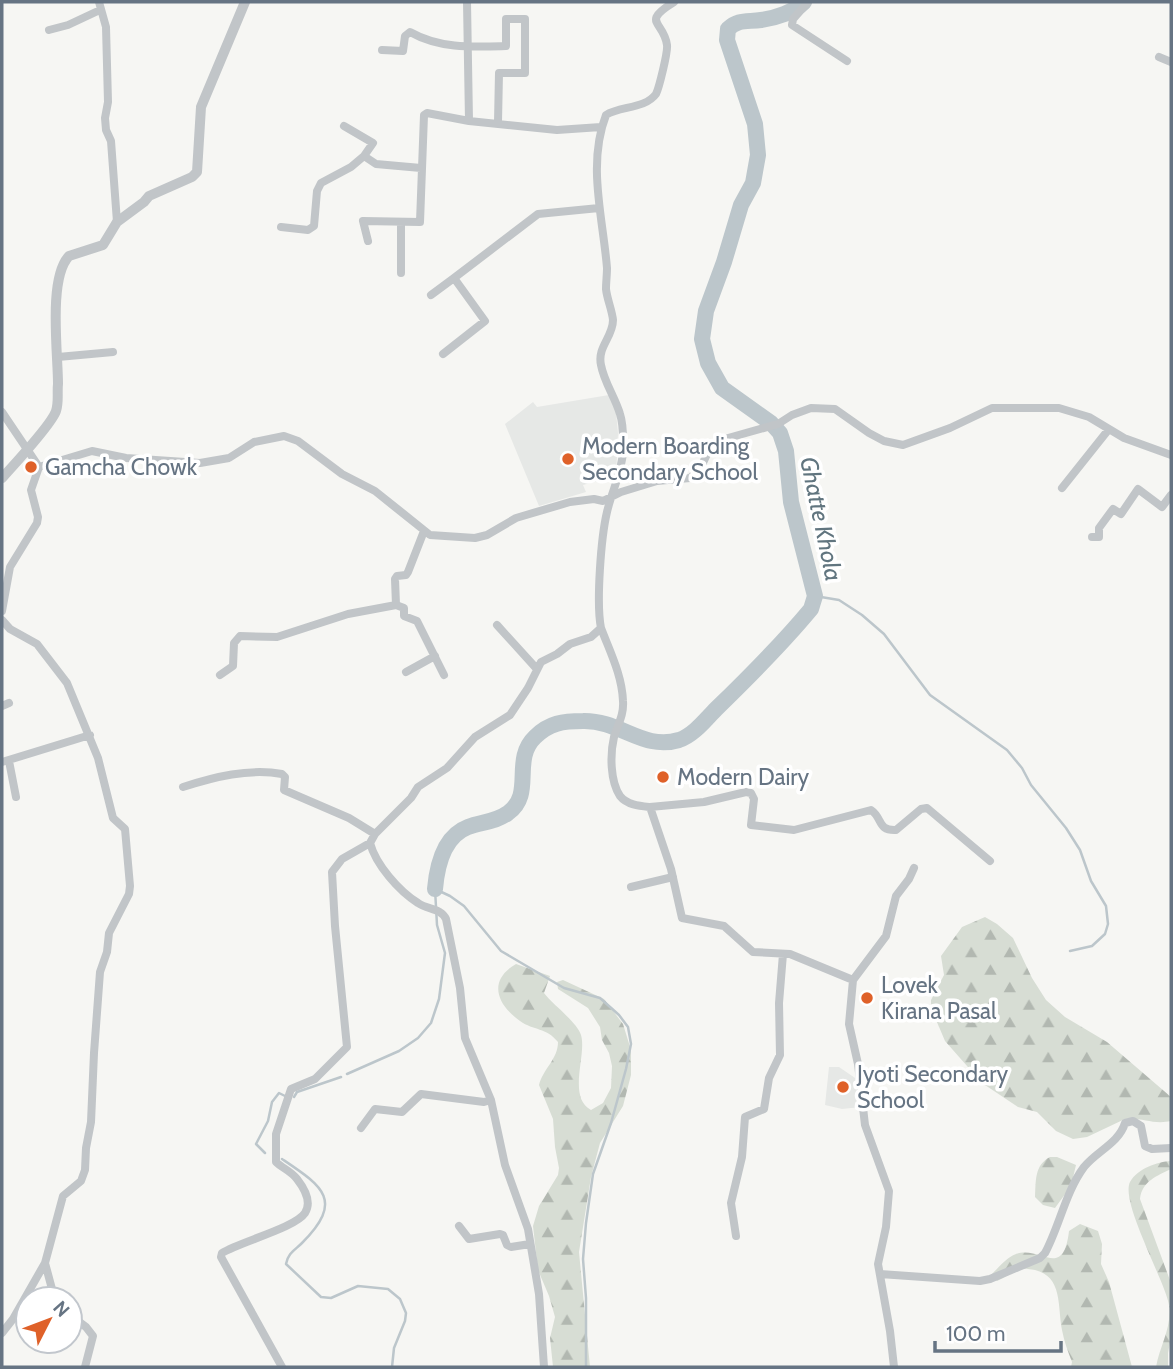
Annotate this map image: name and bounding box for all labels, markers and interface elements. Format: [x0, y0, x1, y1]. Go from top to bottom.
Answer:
place label: Modern Boarding Secondary School [582, 432, 758, 486]
marker: Modern Boarding Secondary School [560, 451, 576, 467]
place label: Gamcha Chowk [45, 453, 198, 481]
water label: Ghatte Khola [794, 454, 849, 584]
marker: Gamcha Chowk [23, 459, 39, 475]
place label: Modern Dairy [677, 763, 810, 791]
marker: Modern Dairy [655, 769, 671, 785]
place label: Lovek Kirana Pasal [881, 971, 997, 1025]
marker: Lovek Kirana Pasal [859, 990, 875, 1006]
place label: Jyoti Secondary School [856, 1060, 1008, 1114]
marker: Jyoti Secondary School [835, 1079, 851, 1095]
north arrow [14, 1285, 84, 1355]
text: N [48, 1296, 74, 1322]
scale bar [935, 1310, 1061, 1354]
text: 100 m [946, 1321, 1005, 1346]

